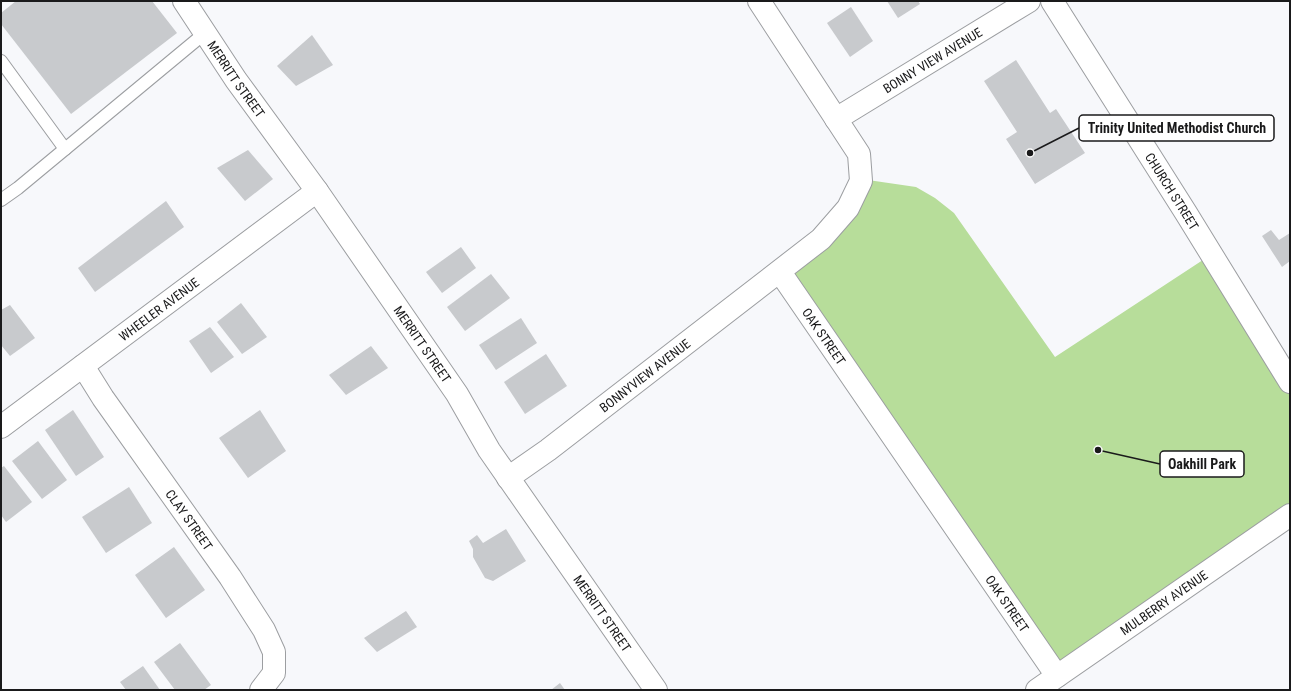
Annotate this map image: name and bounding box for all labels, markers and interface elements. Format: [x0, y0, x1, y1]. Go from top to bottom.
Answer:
street label: BONNY VIEW AVENUE [880, 24, 985, 96]
street label: MERRITT STREET [205, 38, 268, 120]
callout: Trinity United Methodist Church [1079, 115, 1274, 141]
text: Trinity United Methodist Church [1088, 120, 1266, 136]
street label: CHURCH STREET [1142, 150, 1202, 233]
street label: WHEELER AVENUE [116, 274, 202, 344]
street label: MERRITT STREET [391, 303, 454, 386]
street label: OAK STREET [799, 305, 849, 368]
street label: BONNYVIEW AVENUE [596, 336, 693, 415]
callout: Oakhill Park [1160, 451, 1244, 477]
text: Oakhill Park [1168, 456, 1236, 472]
street label: CLAY STREET [163, 487, 216, 553]
street label: MULBERRY AVENUE [1117, 567, 1210, 638]
street label: MERRITT STREET [571, 572, 635, 655]
street label: OAK STREET [983, 572, 1032, 635]

